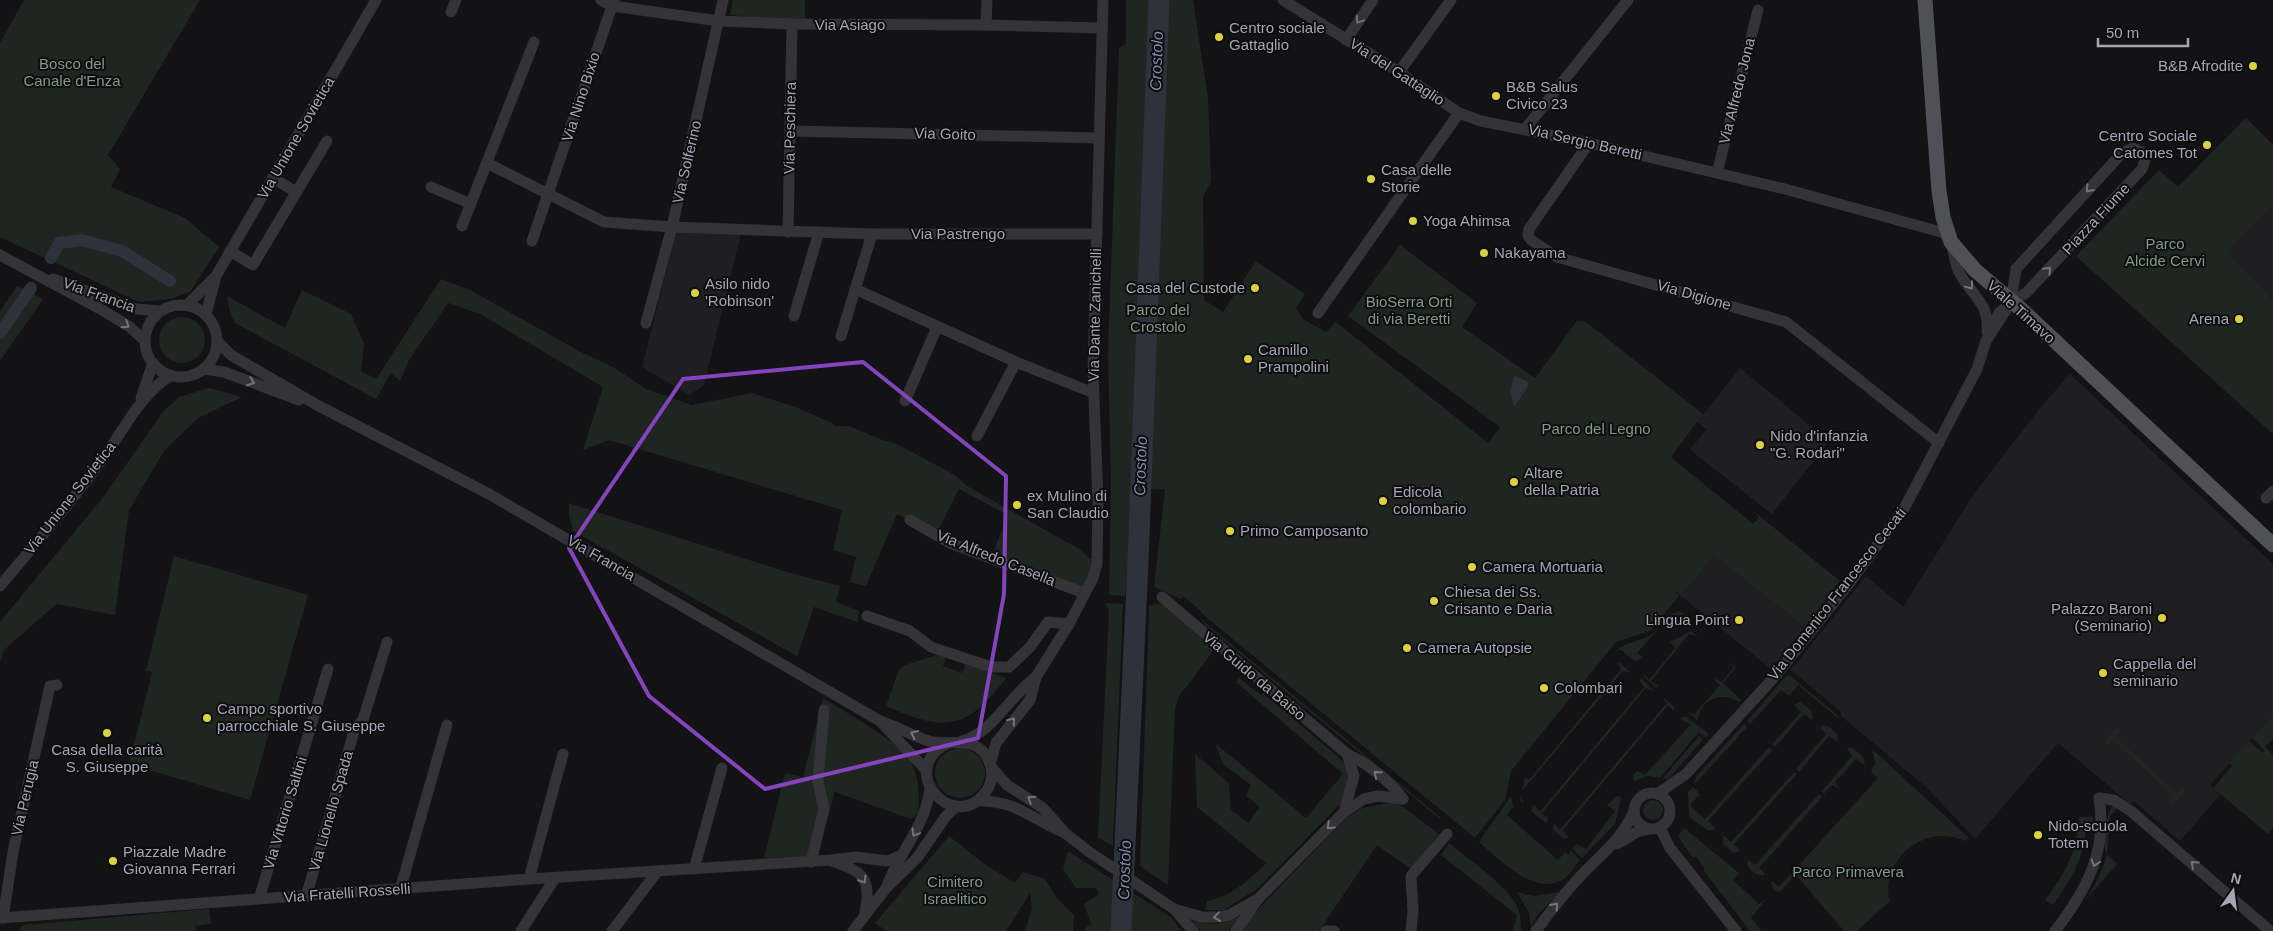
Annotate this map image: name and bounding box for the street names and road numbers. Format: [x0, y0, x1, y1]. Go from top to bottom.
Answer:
street label: Via Asiago [815, 16, 885, 33]
street label: Via del Gattaglio [1347, 35, 1448, 109]
street label: Via Alfredo Jona [1715, 35, 1758, 146]
street label: Via Nino Bixio [558, 50, 603, 144]
street label: Via Unione Sovietica [254, 73, 338, 202]
street label: Via Peschiera [780, 81, 799, 174]
street label: Via Solferino [669, 119, 704, 205]
street label: Via Sergio Beretti [1526, 120, 1644, 163]
street label: Via Goito [914, 124, 976, 143]
street label: Piazza Fiume [2058, 180, 2133, 258]
street label: Via Pastrengo [911, 225, 1005, 242]
street label: Via Dante Zanichelli [1085, 248, 1104, 382]
street label: Via Francia [61, 274, 138, 316]
street label: Via Digione [1655, 276, 1733, 313]
street label: Viale Timavo [1984, 277, 2059, 347]
street label: Via Unione Sovietica [20, 438, 119, 557]
street label: Via Domenico Francesco Cecati [1764, 504, 1909, 683]
street label: Via Alfredo Casella [934, 526, 1059, 589]
street label: Via Francia [564, 531, 639, 584]
street label: Via Guido da Baiso [1200, 628, 1309, 723]
street label: Via Lionello Spada [305, 748, 356, 873]
street label: Via Vittorio Saltini [259, 754, 310, 871]
street label: Via Perugia [8, 758, 42, 837]
street label: Via Fratelli Rosselli [283, 880, 411, 905]

